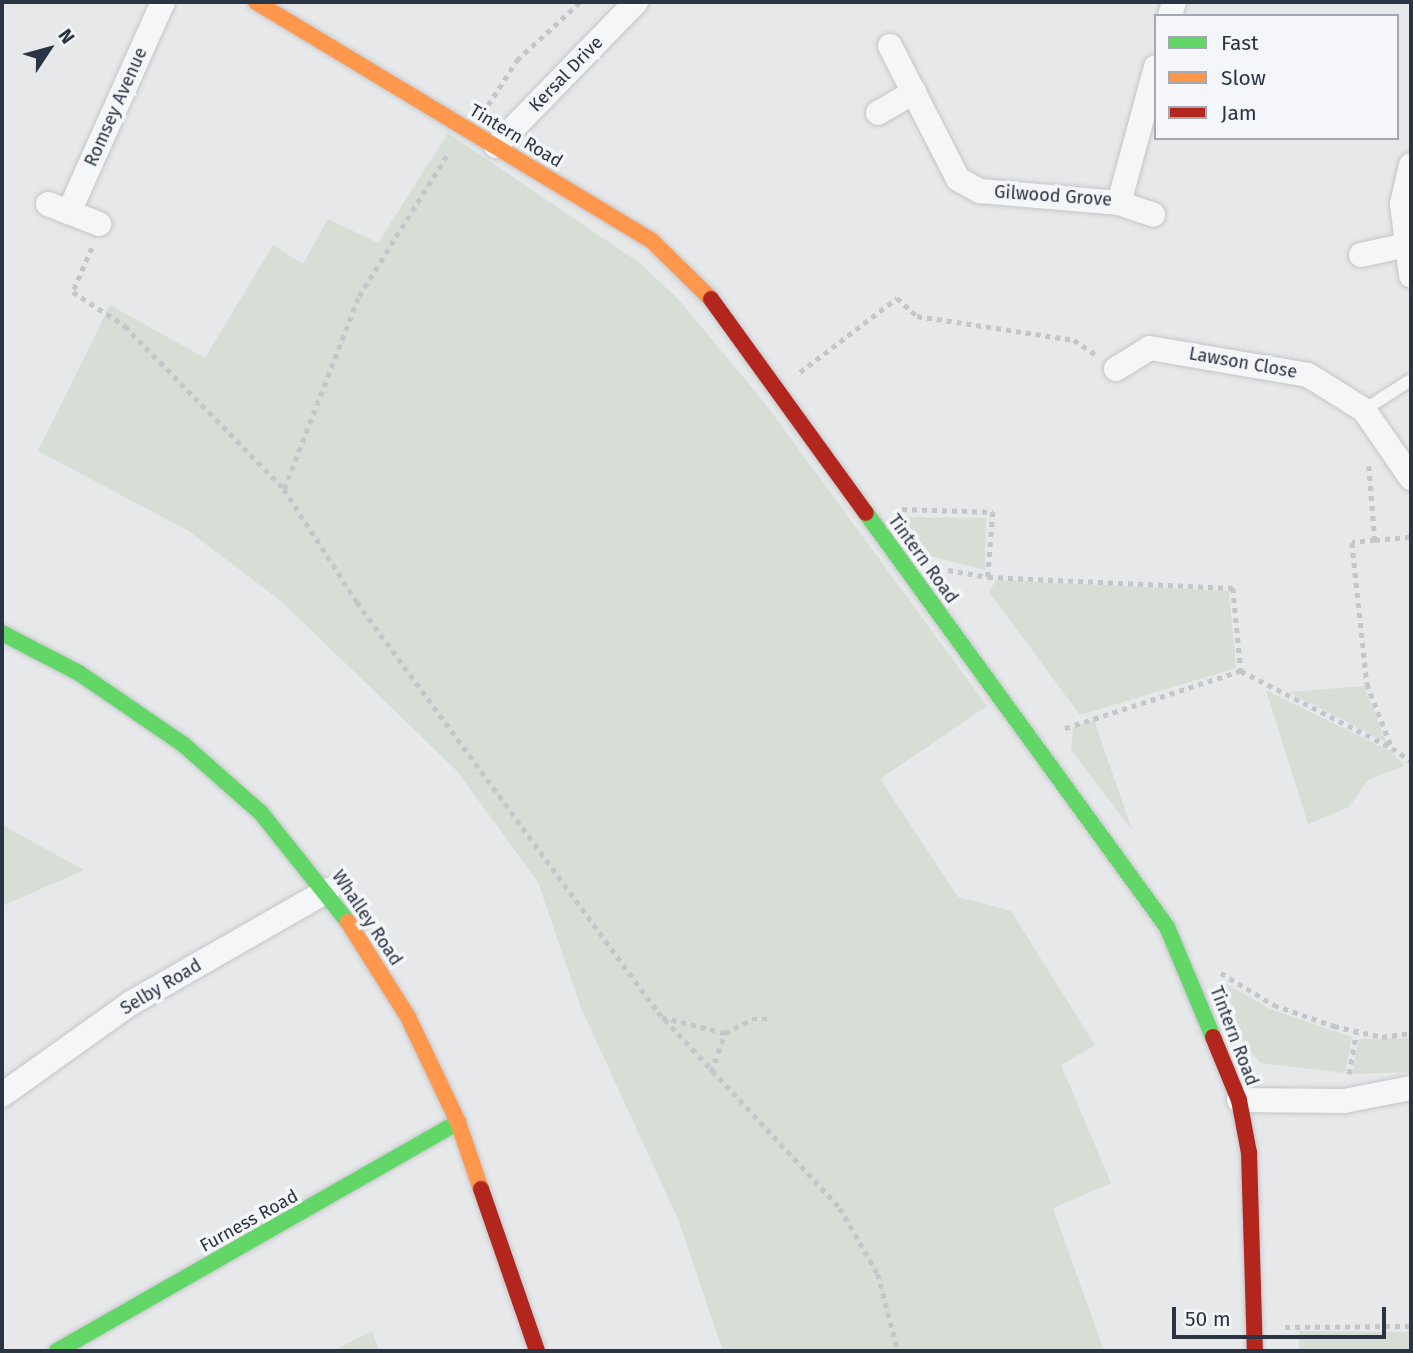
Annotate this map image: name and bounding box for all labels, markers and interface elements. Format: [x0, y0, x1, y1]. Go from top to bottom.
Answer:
north arrow [14, 14, 84, 84]
legend [1154, 14, 1399, 140]
text: N [53, 24, 79, 48]
text: Fast [1221, 30, 1259, 56]
street label: Kersal Drive [525, 32, 607, 116]
street label: Romsey Avenue [80, 44, 152, 170]
text: Slow [1221, 65, 1266, 91]
street label: Tintern Road [466, 100, 566, 172]
text: Jam [1221, 100, 1257, 126]
street label: Gilwood Grove [993, 181, 1113, 211]
street label: Lawson Close [1187, 343, 1299, 383]
street label: Tintern Road [883, 510, 963, 608]
street label: Whalley Road [327, 866, 407, 970]
street label: Selby Road [117, 954, 205, 1020]
street label: Tintern Road [1205, 983, 1263, 1089]
street label: Furness Road [196, 1185, 302, 1257]
scale bar [1175, 1294, 1388, 1338]
text: 50 m [1185, 1306, 1231, 1332]

